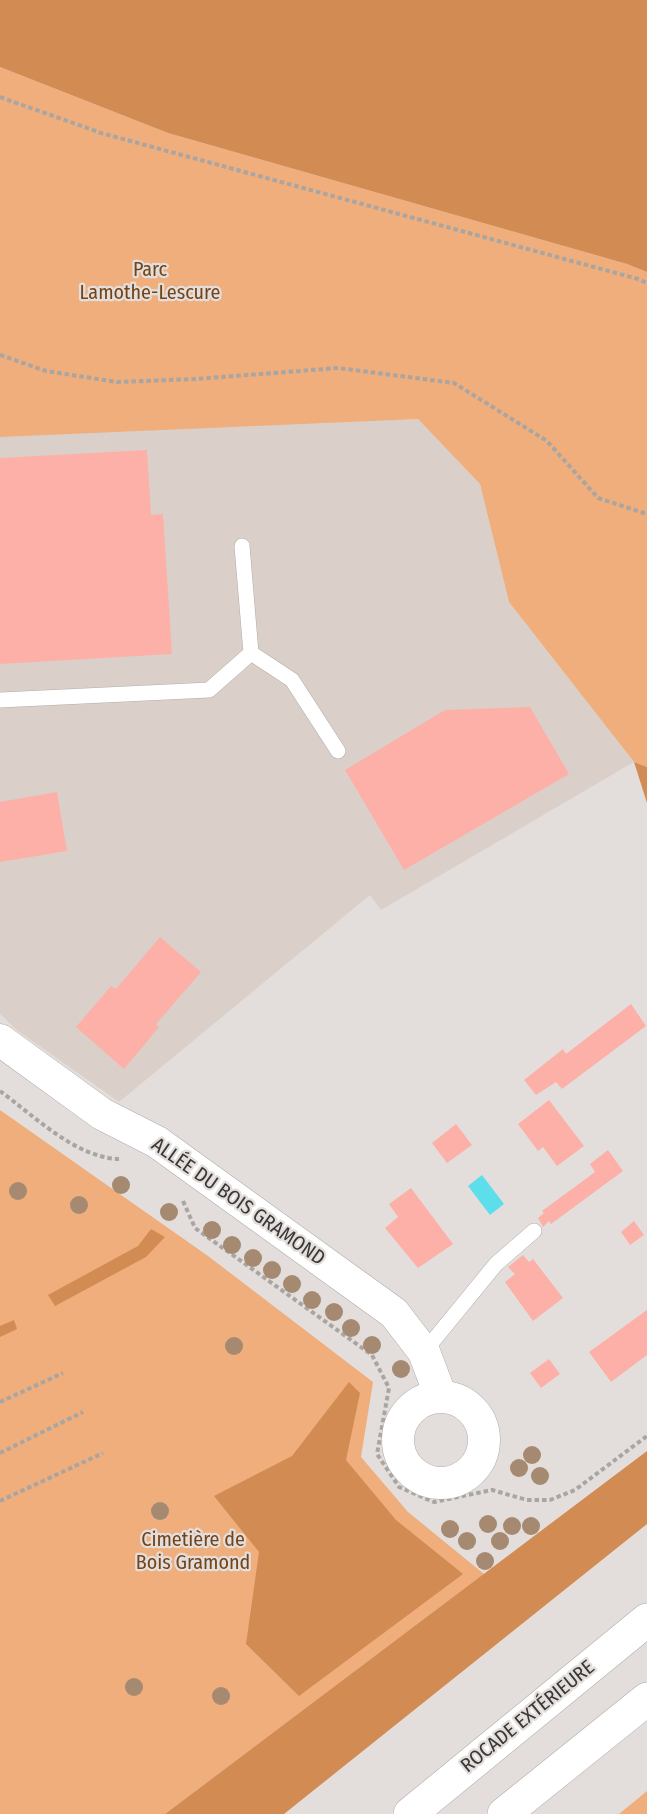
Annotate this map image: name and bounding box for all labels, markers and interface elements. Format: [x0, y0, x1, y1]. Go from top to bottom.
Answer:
park label: Parc Lamothe-Lescure [80, 258, 220, 305]
street label: ALLÉE DU BOIS GRAMOND [147, 1133, 329, 1271]
park label: Cimetière de Bois Gramond [136, 1528, 250, 1575]
street label: ROCADE EXTÉRIEURE [456, 1656, 600, 1778]

